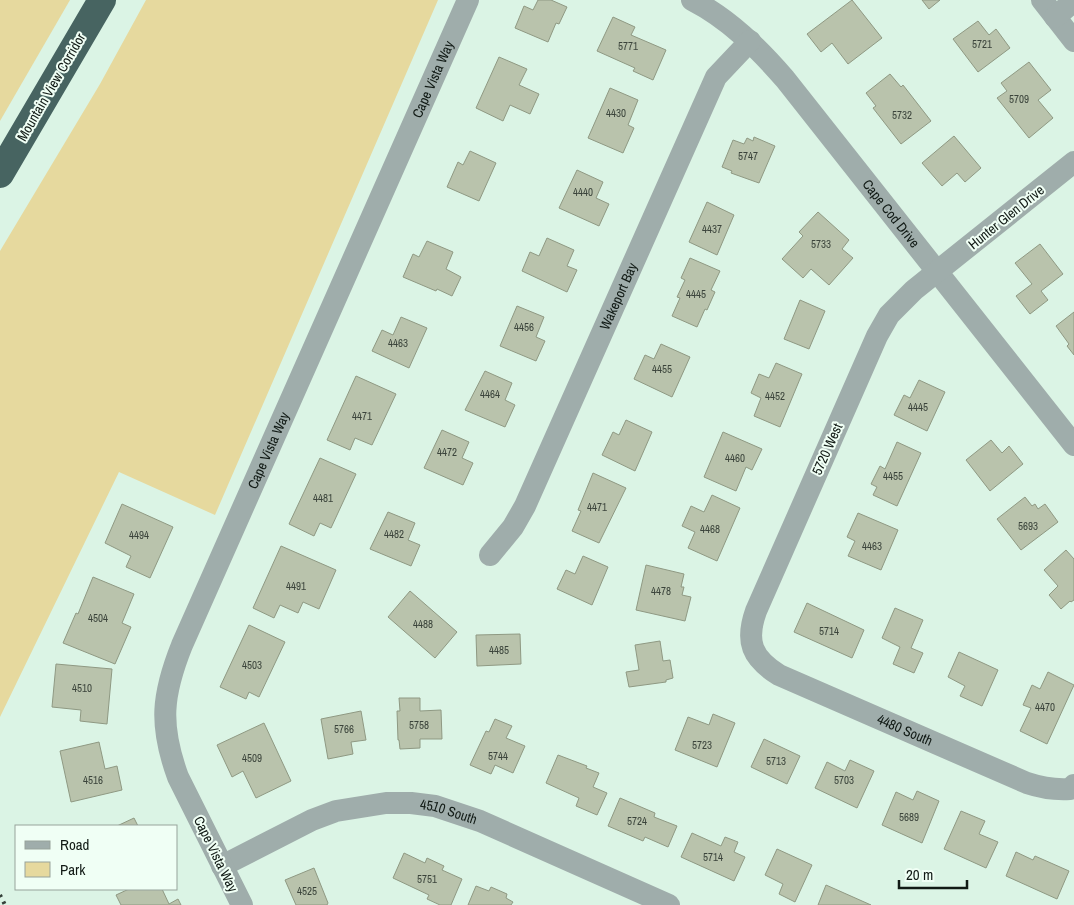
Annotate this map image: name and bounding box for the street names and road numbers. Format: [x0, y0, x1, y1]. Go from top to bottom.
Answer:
street label: Mountain View Corridor [13, 30, 89, 144]
street label: Cape Vista Way [408, 38, 458, 121]
street label: Cape Cod Drive [859, 175, 924, 251]
street label: Hunter Glen Drive [964, 181, 1048, 253]
street label: Wakeport Bay [596, 260, 641, 333]
street label: Cape Vista Way [243, 409, 293, 492]
street label: 5720 West [808, 420, 846, 478]
street label: 4480 South [874, 710, 935, 750]
street label: 4510 South [419, 795, 479, 828]
street label: Cape Vista Way [190, 813, 242, 895]

